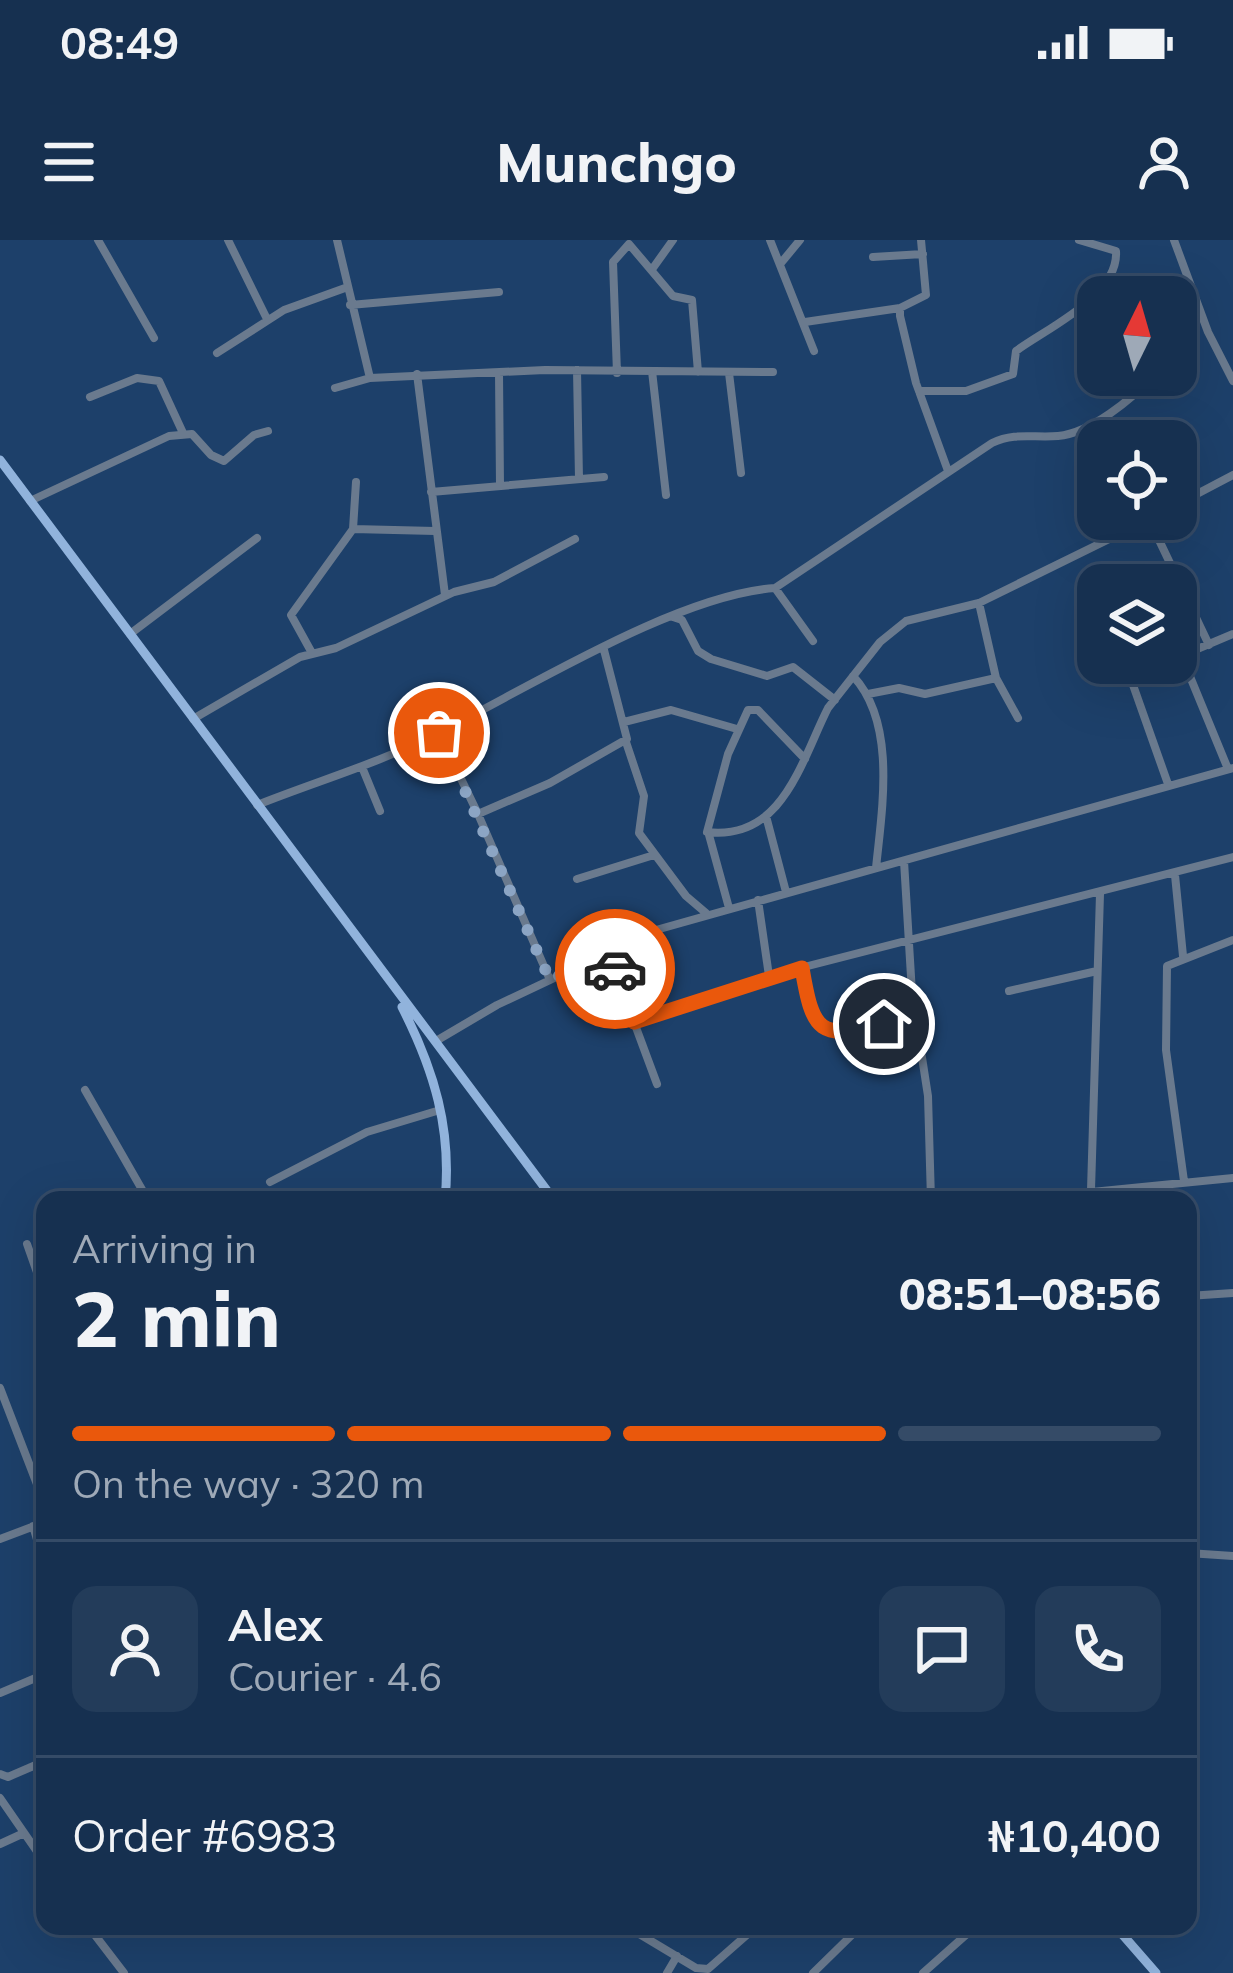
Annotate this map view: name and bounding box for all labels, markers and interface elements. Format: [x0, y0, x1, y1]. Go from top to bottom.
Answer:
text: 08:49 [60, 14, 179, 70]
text: Munchgo [496, 128, 737, 196]
icon: menu [36, 129, 102, 195]
icon: person [1131, 129, 1197, 195]
north arrow [1077, 276, 1197, 396]
map controls [1077, 276, 1197, 684]
button: locate [1077, 420, 1197, 540]
button: layers [1077, 564, 1197, 684]
pin [388, 682, 490, 784]
icon: bag [406, 700, 472, 766]
courier [555, 909, 675, 1029]
icon: car [582, 936, 648, 1002]
pin [833, 973, 935, 1075]
icon: home [851, 991, 917, 1057]
text: Arriving in [72, 1224, 257, 1273]
text: 08:51–08:56 [899, 1265, 1161, 1321]
text: 2 min [72, 1269, 281, 1367]
text: On the way · 320 m [72, 1459, 424, 1508]
button: person [72, 1586, 198, 1712]
button: chat [879, 1586, 1005, 1712]
button: phone [1035, 1586, 1161, 1712]
text: Alex [228, 1596, 323, 1652]
text: Courier · 4.6 [228, 1652, 442, 1701]
text: Order #6983 [72, 1807, 337, 1863]
text: ₦10,400 [988, 1807, 1161, 1863]

